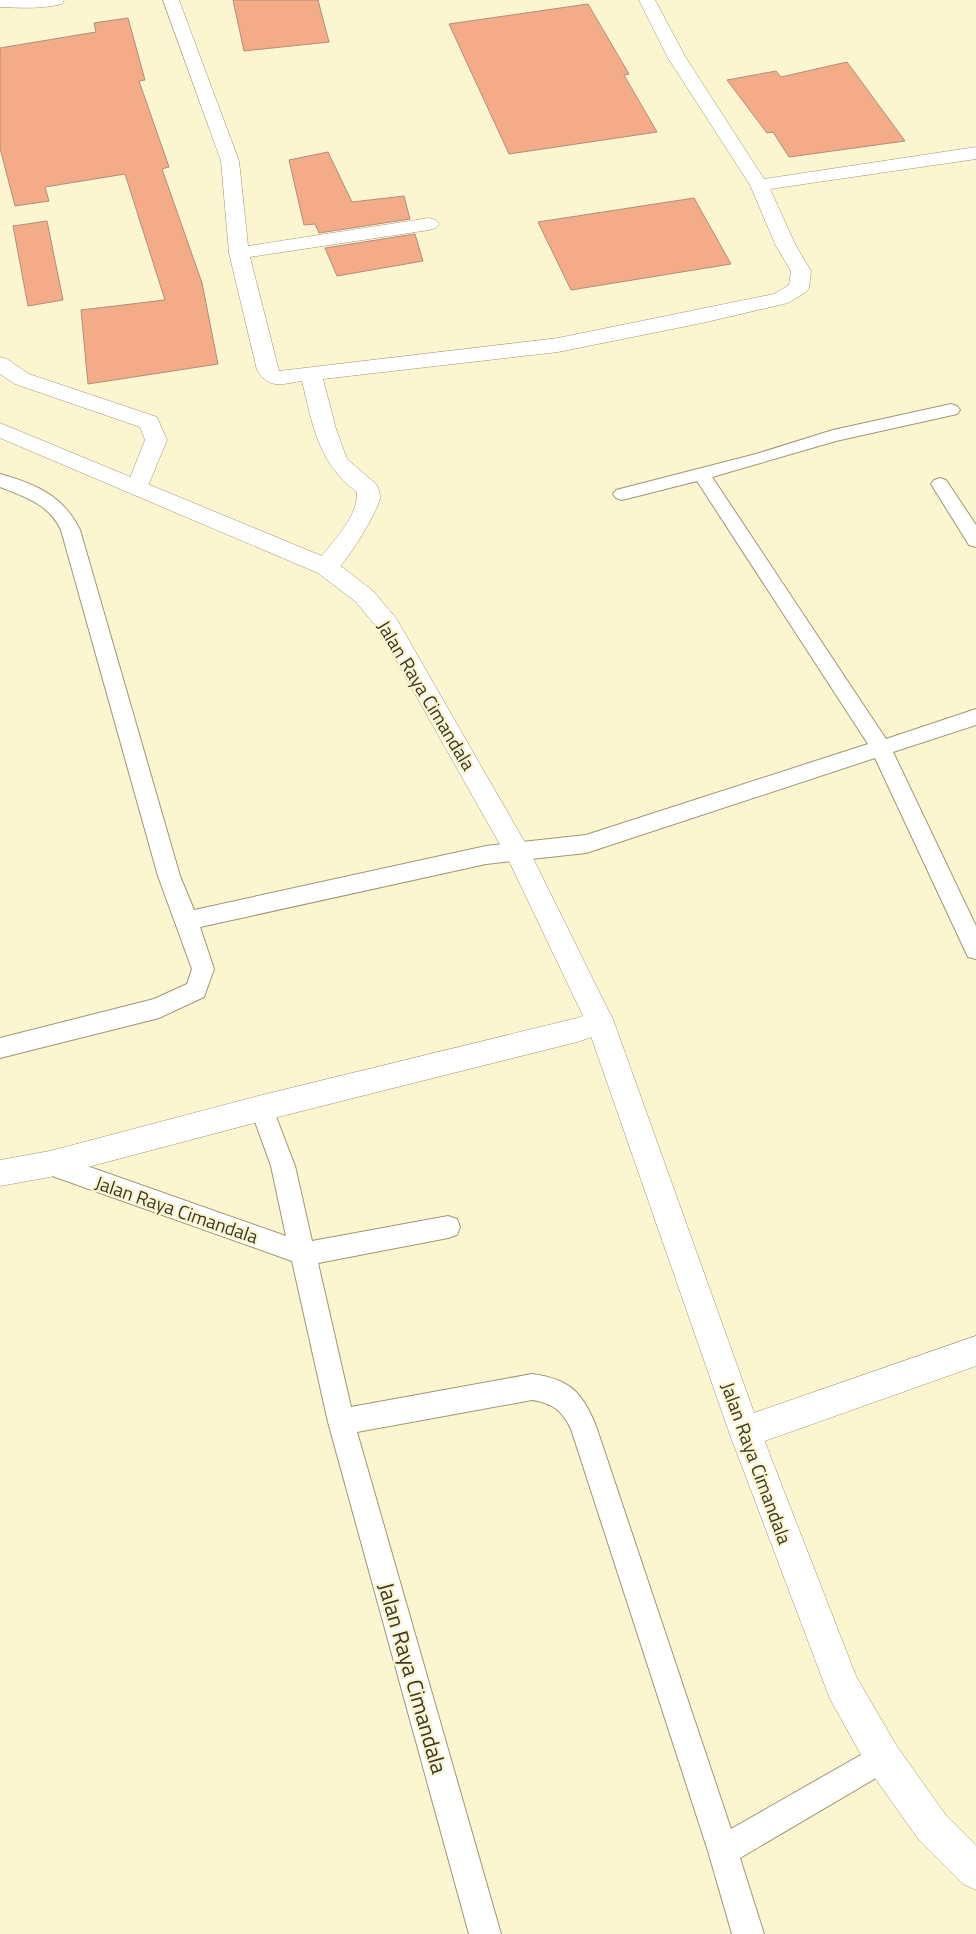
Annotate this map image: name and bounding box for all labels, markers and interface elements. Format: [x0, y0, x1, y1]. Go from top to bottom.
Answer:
street label: Jalan Raya Cimandala [371, 614, 484, 776]
street label: Jalan Raya Cimandala [92, 1167, 263, 1251]
street label: Jalan Raya Cimandala [714, 1378, 800, 1549]
street label: Jalan Raya Cimandala [369, 1578, 457, 1778]

